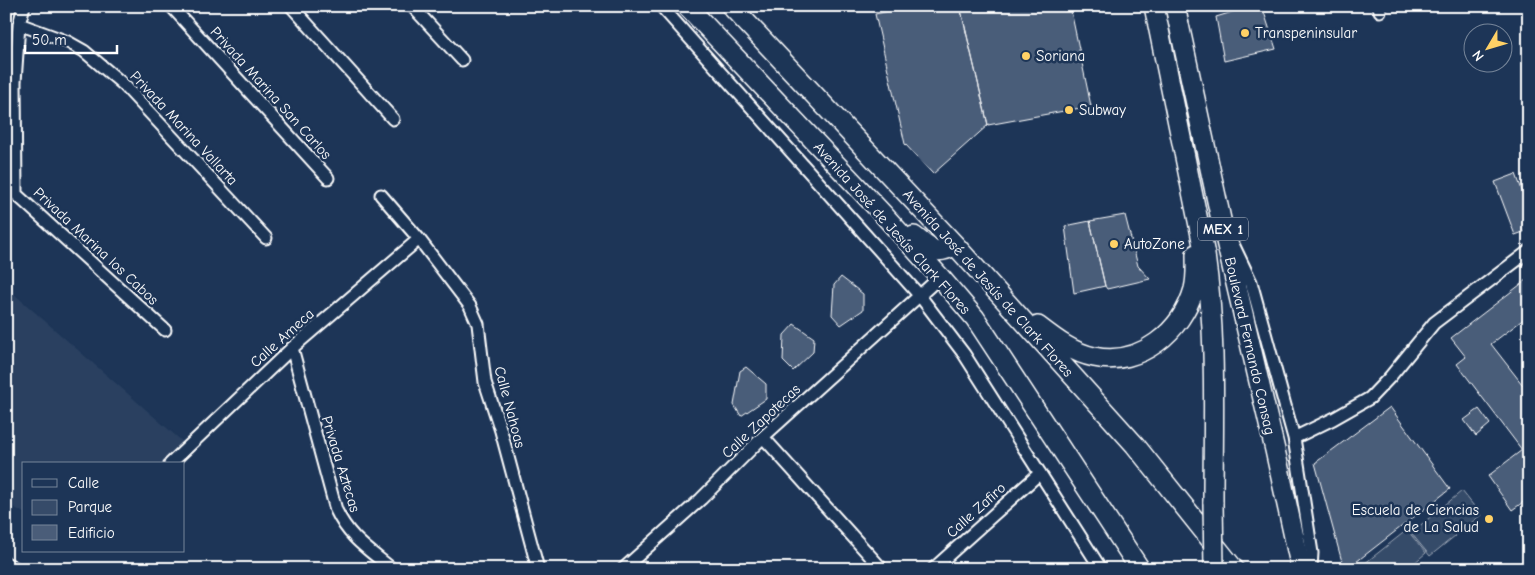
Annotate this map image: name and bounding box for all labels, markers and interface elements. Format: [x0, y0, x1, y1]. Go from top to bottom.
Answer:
scale bar [25, 22, 118, 54]
north arrow [1462, 22, 1512, 72]
street label: Privada Marina San Carlos [207, 23, 335, 163]
place label: Transpeninsular [1255, 24, 1357, 42]
marker: Transpeninsular [1239, 27, 1251, 39]
text: 50 m [32, 31, 67, 49]
place label: Soriana [1036, 47, 1085, 65]
text: N [1469, 47, 1488, 65]
marker: Soriana [1020, 50, 1032, 62]
street label: Privada Marina Vallarta [126, 67, 242, 189]
place label: Subway [1079, 101, 1126, 119]
marker: Subway [1063, 104, 1075, 116]
street label: Avenida José de Jesús Clark Flores [810, 138, 974, 318]
street label: Privada Marina los Cabos [30, 183, 162, 309]
street label: Avenida José de Jesús de Clark Flores [899, 185, 1077, 381]
road number: MEX 1 [1198, 218, 1248, 240]
place label: AutoZone [1124, 235, 1185, 253]
marker: AutoZone [1108, 238, 1120, 250]
street label: Boulevard Fernando Consag [1221, 255, 1279, 437]
street label: Calle Ameca [246, 305, 318, 371]
street label: Calle Nahoas [490, 364, 530, 450]
street label: Calle Zapotecas [718, 380, 804, 462]
street label: Privada Aztecas [318, 414, 364, 514]
legend [22, 462, 185, 552]
text: Calle [68, 474, 100, 492]
street label: Calle Zafiro [943, 479, 1009, 541]
text: Parque [68, 498, 113, 516]
place label: Escuela de Ciencias de La Salud [1352, 501, 1479, 536]
marker: Escuela de Ciencias de La Salud [1483, 513, 1495, 525]
text: Edificio [68, 524, 115, 542]

